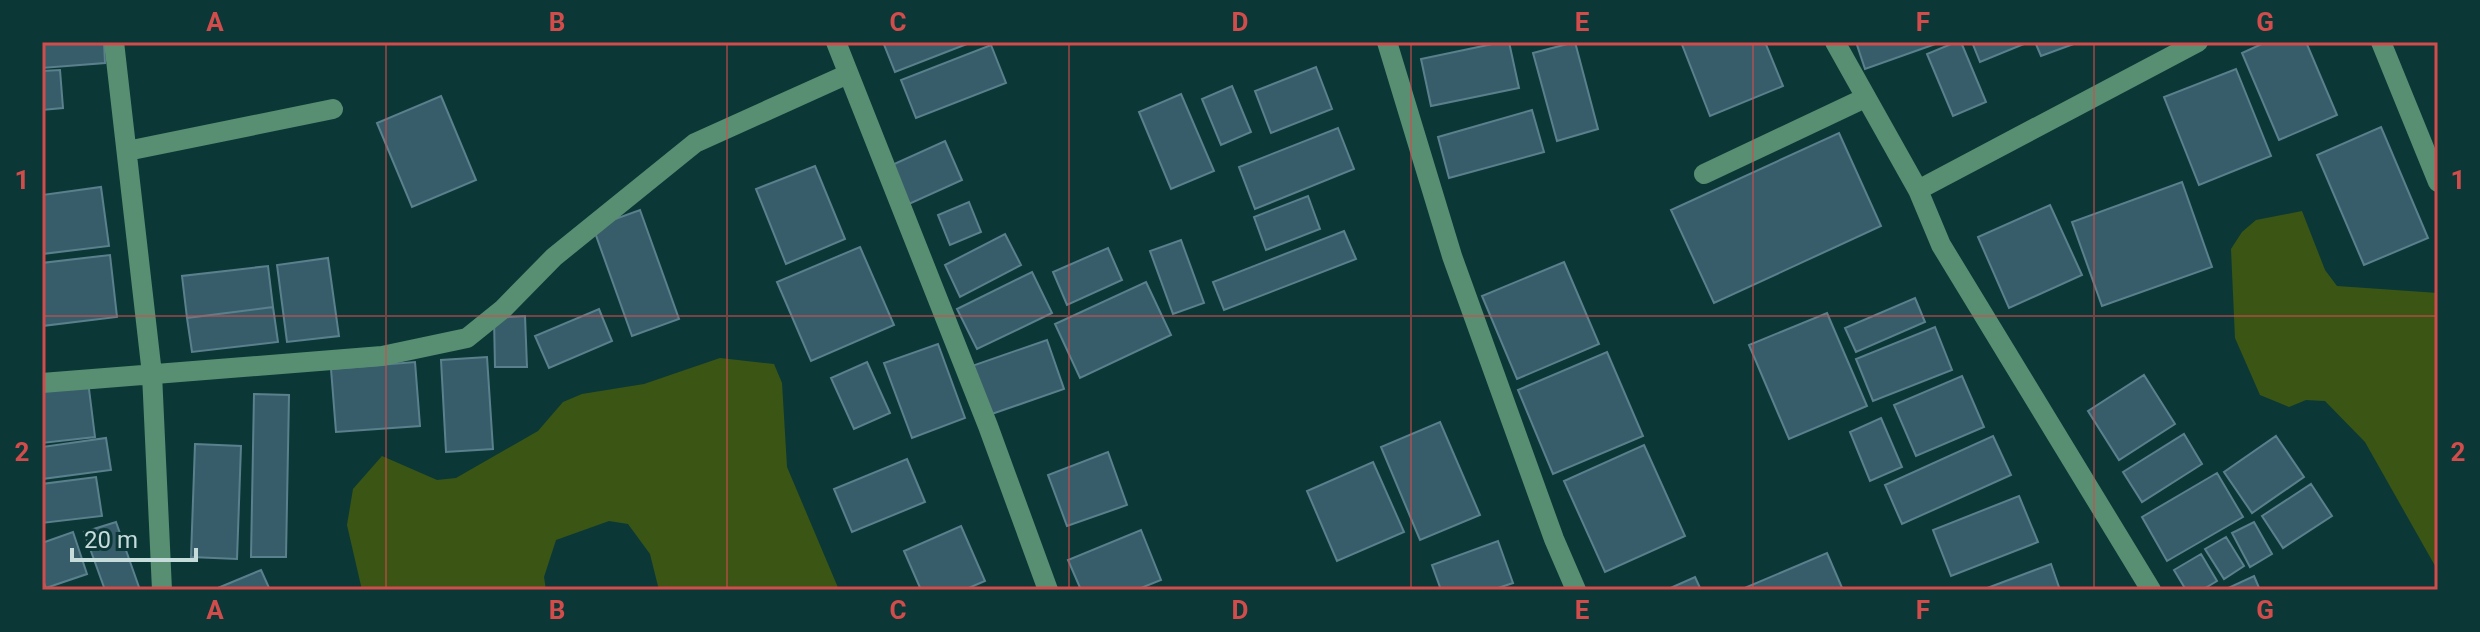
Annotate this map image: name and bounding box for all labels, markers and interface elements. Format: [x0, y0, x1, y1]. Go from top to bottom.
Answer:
text: A [206, 7, 224, 37]
text: B [549, 7, 565, 37]
text: C [889, 7, 907, 37]
text: D [1232, 7, 1248, 37]
text: E [1575, 7, 1590, 37]
text: F [1916, 7, 1930, 37]
text: G [2256, 7, 2274, 37]
text: 1 [15, 165, 29, 195]
text: 1 [2451, 165, 2465, 195]
text: 2 [15, 437, 29, 467]
text: 2 [2451, 437, 2465, 467]
scale bar [72, 512, 196, 562]
text: 20 m [84, 526, 138, 554]
text: A [206, 595, 224, 625]
text: B [549, 595, 565, 625]
text: C [889, 595, 907, 625]
text: D [1232, 595, 1248, 625]
text: E [1575, 595, 1590, 625]
text: F [1916, 595, 1930, 625]
text: G [2256, 595, 2274, 625]

